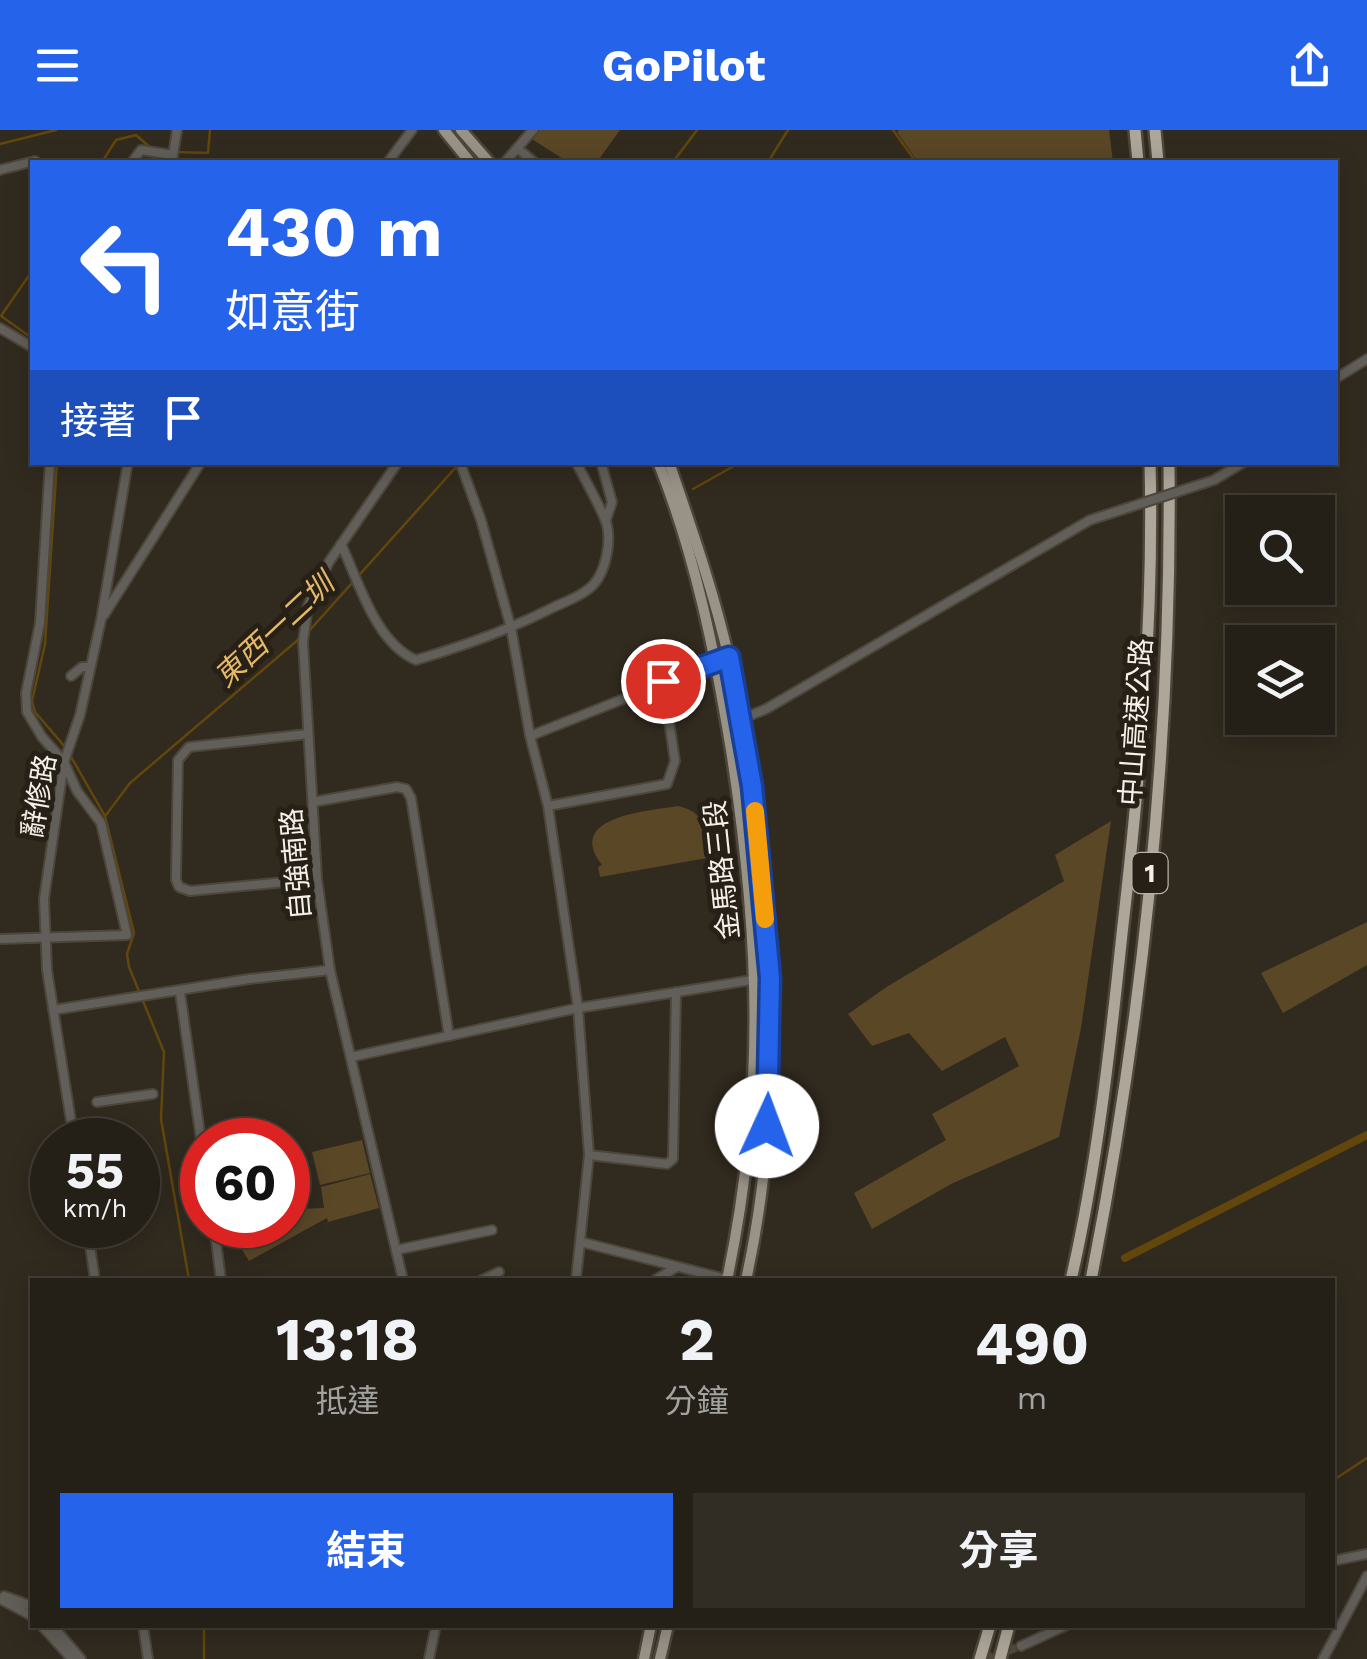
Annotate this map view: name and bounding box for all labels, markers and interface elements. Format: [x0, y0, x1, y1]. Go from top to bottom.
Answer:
icon: menu [30, 38, 85, 93]
icon: share [1282, 38, 1337, 93]
text: GoPilot [602, 39, 765, 92]
text: 430 m [225, 191, 443, 273]
icon: left [60, 200, 190, 330]
text: 如意街 [225, 285, 360, 338]
icon: arrive [156, 390, 211, 445]
text: 接著 [60, 399, 136, 443]
map controls [1225, 495, 1335, 735]
button: search [1225, 495, 1335, 605]
water label: 東西一二圳 [207, 563, 344, 694]
button: layers [1225, 625, 1335, 735]
street label: 中山高速公路 [1114, 637, 1158, 807]
pin [621, 639, 706, 724]
icon: arrive [636, 654, 691, 709]
street label: 辭修路 [15, 752, 63, 840]
street label: 金馬路三段 [698, 799, 746, 941]
street label: 自強南路 [275, 807, 317, 921]
road number: 1 [1132, 853, 1168, 893]
position arrow [715, 1074, 819, 1178]
speed limit sign: 60 [180, 1118, 310, 1248]
text: 55 [66, 1141, 124, 1200]
text: km/h [63, 1194, 127, 1223]
text: 13:18 [276, 1304, 419, 1375]
text: 2 [679, 1304, 715, 1375]
text: 490 [975, 1308, 1089, 1379]
text: m [1017, 1379, 1047, 1417]
text: 抵達 [315, 1382, 379, 1420]
text: 分鐘 [665, 1382, 729, 1420]
button: 結束 [60, 1493, 673, 1608]
button: 分享 [693, 1493, 1305, 1608]

